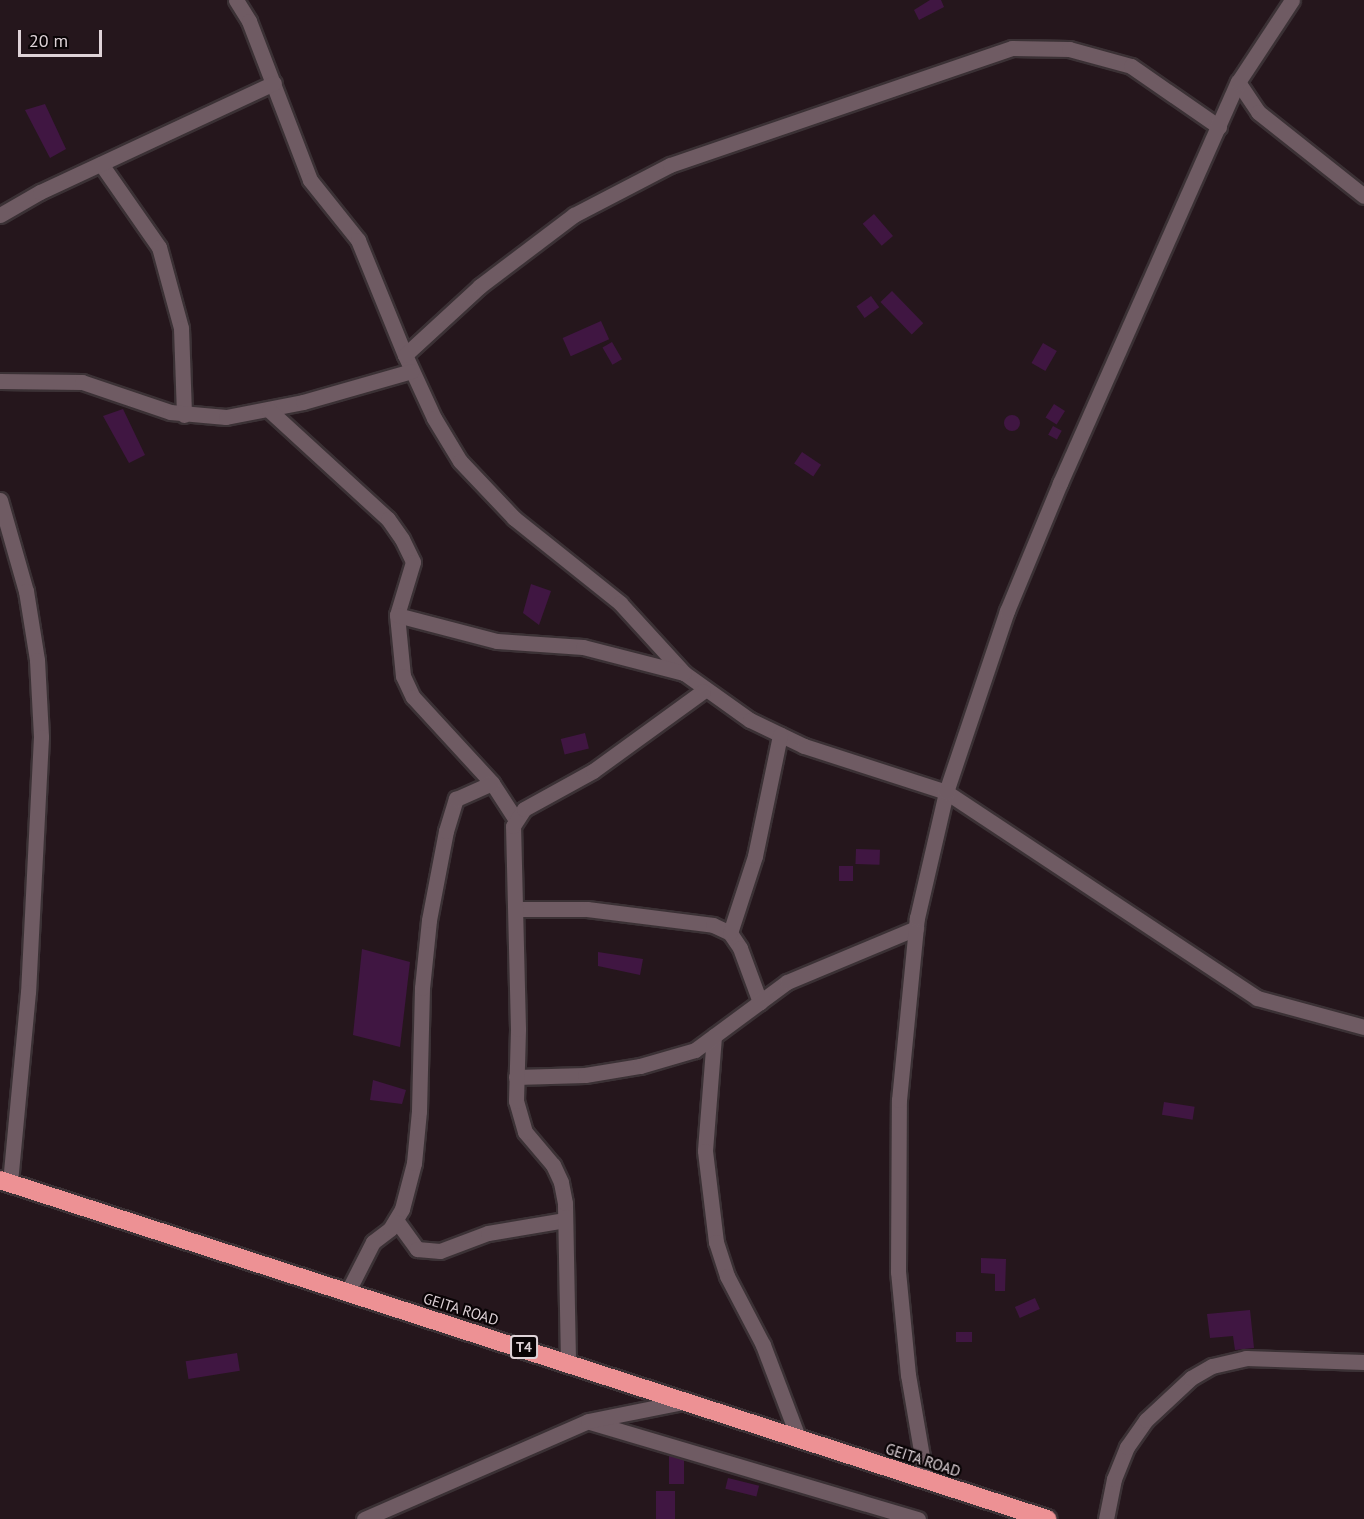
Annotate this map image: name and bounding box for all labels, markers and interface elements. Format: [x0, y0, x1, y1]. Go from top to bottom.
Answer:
scale bar [21, 18, 105, 56]
text: 20 m [29, 29, 68, 52]
street label: GEITA ROAD [421, 1289, 501, 1329]
road number: T4 [509, 1336, 539, 1358]
street label: GEITA ROAD [883, 1439, 963, 1481]

